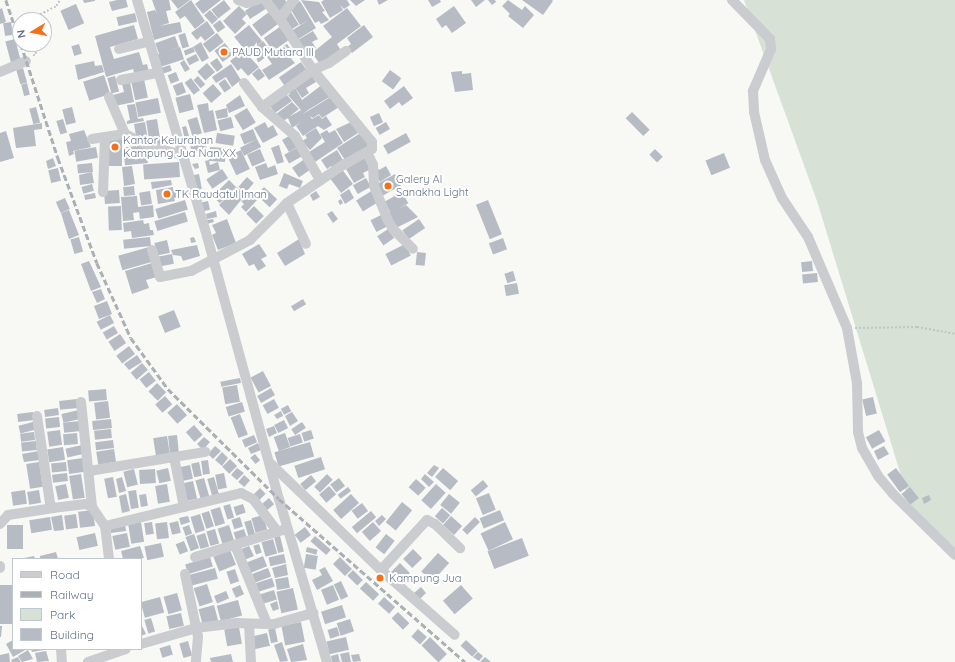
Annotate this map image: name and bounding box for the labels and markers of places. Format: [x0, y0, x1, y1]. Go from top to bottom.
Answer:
place label: PAUD Mutiara III [232, 45, 314, 59]
marker: PAUD Mutiara III [219, 47, 229, 57]
place label: Kantor Kelurahan Kampung Jua Nan XX [123, 134, 236, 160]
marker: Kantor Kelurahan Kampung Jua Nan XX [110, 142, 120, 152]
place label: Galery Al Sanakha Light [396, 173, 469, 199]
marker: Galery Al Sanakha Light [383, 181, 393, 191]
place label: TK Raudatul Iman [175, 187, 267, 201]
marker: TK Raudatul Iman [162, 189, 172, 199]
place label: Kampung Jua [389, 571, 461, 585]
marker: Kampung Jua [374, 572, 386, 584]

